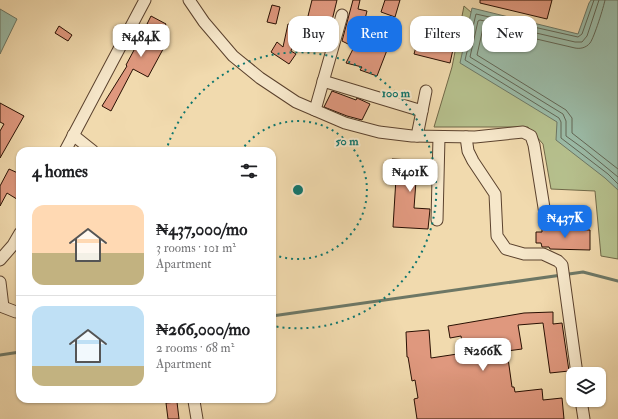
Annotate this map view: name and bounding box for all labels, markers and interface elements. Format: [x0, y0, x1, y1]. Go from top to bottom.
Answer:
chip: Buy [288, 16, 339, 52]
chip: Rent [347, 16, 402, 52]
chip: Filters [410, 16, 474, 52]
chip: New [482, 16, 537, 52]
pin: ₦484K [113, 24, 169, 58]
text: ₦484K [122, 29, 160, 45]
text: 100 m [382, 86, 411, 101]
text: 50 m [335, 134, 359, 149]
pin: ₦401K [382, 159, 438, 193]
icon: filters [238, 160, 260, 182]
text: 4 homes [32, 161, 88, 182]
text: ₦401K [392, 164, 428, 180]
centre of rings [291, 183, 305, 197]
pin: ₦437K [537, 205, 593, 239]
text: ₦437K [547, 210, 583, 226]
text: ₦437,000/mo [156, 219, 247, 240]
icon: home [64, 221, 112, 269]
text: 3 rooms · 101 m² [156, 240, 236, 256]
text: Apartment [156, 256, 212, 272]
text: ₦266,000/mo [156, 319, 250, 340]
icon: home [64, 322, 112, 370]
pin: ₦266K [455, 338, 511, 372]
text: 2 rooms · 68 m² [156, 340, 234, 356]
text: ₦266K [464, 343, 502, 359]
text: Apartment [156, 356, 212, 372]
map controls [566, 367, 606, 407]
button: layers [566, 367, 606, 407]

